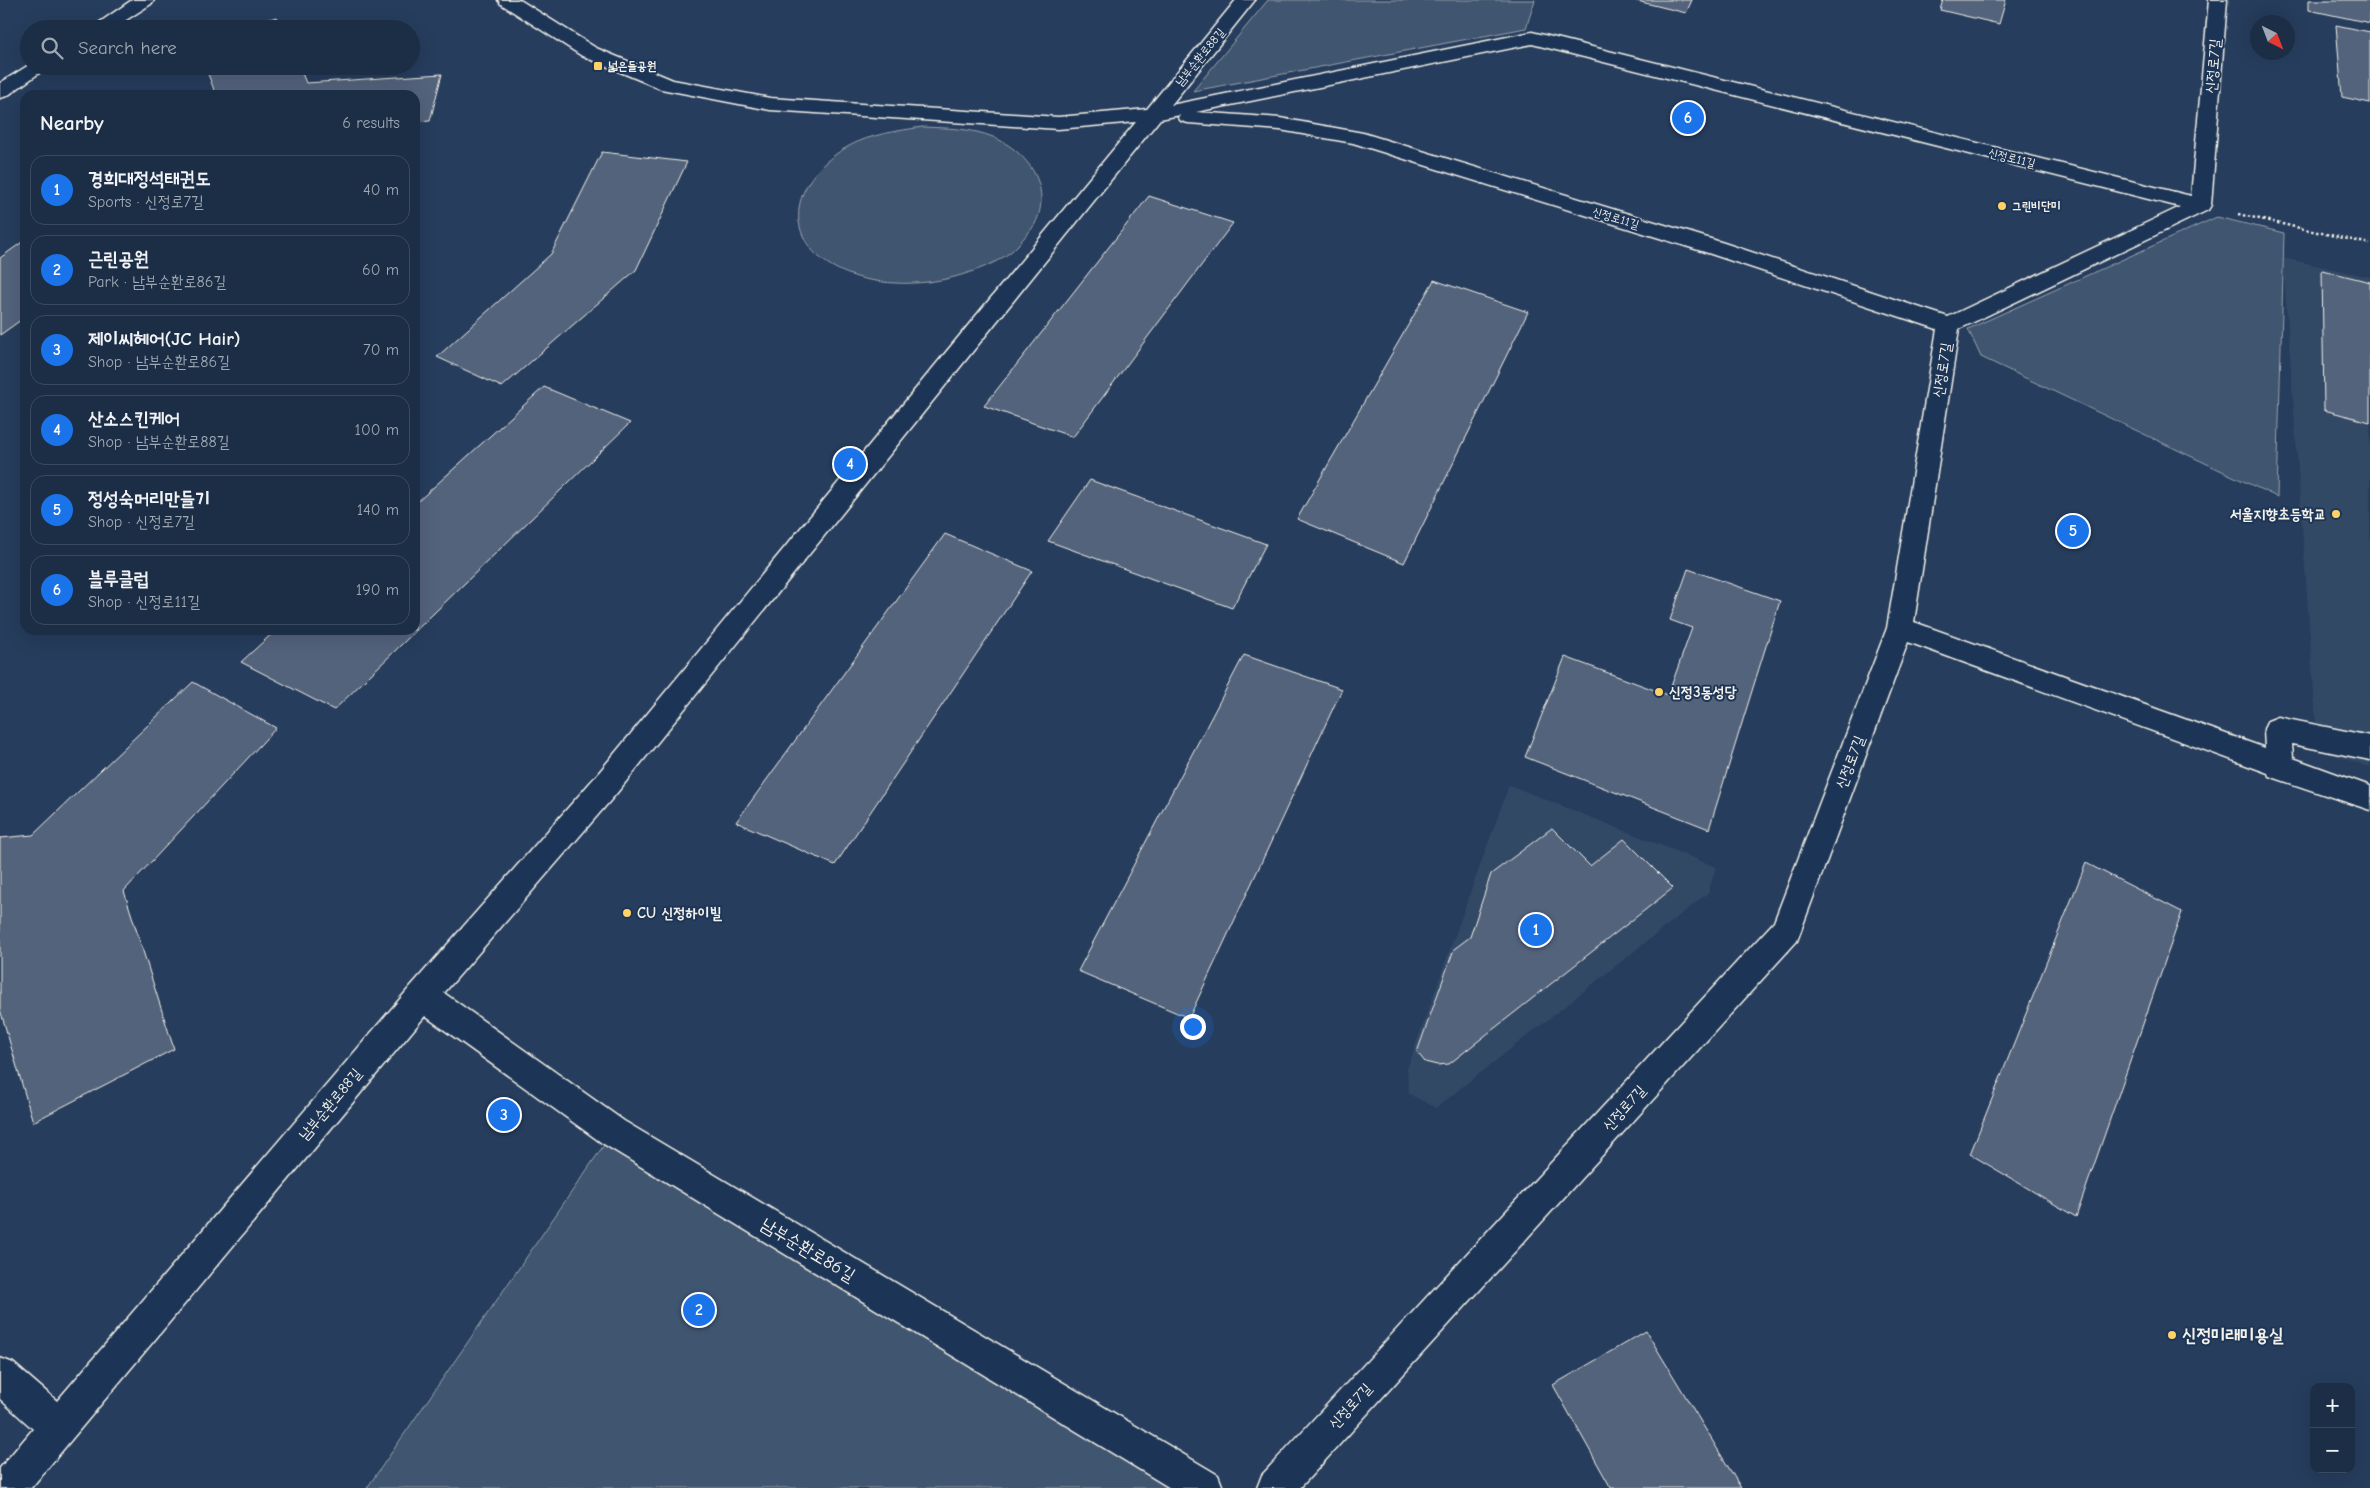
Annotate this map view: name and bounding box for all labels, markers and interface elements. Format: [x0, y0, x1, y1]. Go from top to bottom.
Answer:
north arrow [2250, 15, 2295, 60]
search box [20, 20, 420, 75]
street label: 남부순환로88길 [1172, 25, 1228, 89]
icon: search [38, 34, 66, 62]
text: Search here [78, 37, 177, 59]
street label: 신정로7길 [2202, 38, 2224, 94]
place label: 넓은들공원 [608, 59, 657, 73]
marker: 넓은들공원 [592, 60, 604, 72]
pin: 6 [1672, 99, 1704, 137]
text: Nearby [40, 111, 104, 135]
text: 6 results [342, 114, 400, 132]
street label: 신정로11길 [1987, 145, 2037, 171]
text: 경희대정석태권도 [88, 168, 210, 190]
text: 1 [54, 181, 60, 199]
text: 40 m [363, 181, 399, 199]
text: Sports · 신정로7길 [88, 193, 204, 211]
place label: 그린비단미 [2012, 199, 2060, 213]
marker: 그린비단미 [1996, 200, 2008, 212]
street label: 신정로11길 [1591, 204, 1641, 232]
text: 근린공원 [88, 248, 149, 270]
text: 2 [53, 261, 61, 279]
text: 60 m [362, 261, 399, 279]
text: Park · 남부순환로86길 [88, 273, 226, 291]
text: 제이씨헤어(JC Hair) [88, 328, 241, 350]
text: 3 [53, 341, 61, 359]
text: 70 m [363, 341, 399, 359]
street label: 신정로7길 [1929, 341, 1955, 399]
text: Shop · 남부순환로86길 [88, 353, 230, 371]
text: 산소스킨케어 [88, 408, 180, 430]
text: 4 [53, 421, 61, 439]
text: 100 m [355, 421, 399, 439]
text: Shop · 남부순환로88길 [88, 433, 230, 451]
pin: 4 [834, 445, 866, 483]
text: 정성숙머리만들기 [88, 488, 210, 510]
text: 5 [53, 501, 61, 519]
text: 140 m [357, 501, 399, 519]
place label: 서울지향초등학교 [2229, 505, 2326, 523]
marker: 서울지향초등학교 [2330, 508, 2342, 520]
pin: 5 [2057, 512, 2089, 550]
text: Shop · 신정로7길 [88, 513, 195, 531]
text: 블루클럽 [88, 568, 149, 590]
text: 6 [53, 581, 61, 599]
text: 190 m [356, 581, 399, 599]
text: Shop · 신정로11길 [88, 593, 200, 611]
place label: 신정3동성당 [1669, 683, 1737, 701]
marker: 신정3동성당 [1653, 686, 1665, 698]
street label: 신정로7길 [1832, 733, 1868, 791]
place label: CU 신정하이빌 [637, 904, 723, 922]
marker: CU 신정하이빌 [621, 907, 633, 919]
pin: 1 [1520, 911, 1552, 949]
your location [1180, 1014, 1206, 1040]
street label: 남부순환로88길 [295, 1065, 365, 1143]
street label: 신정로7길 [1599, 1081, 1649, 1135]
pin: 3 [488, 1096, 520, 1134]
street label: 남부순환로86길 [757, 1214, 859, 1287]
pin: 2 [683, 1291, 715, 1329]
place label: 신정미래미용실 [2182, 1325, 2284, 1346]
marker: 신정미래미용실 [2166, 1329, 2178, 1341]
street label: 신정로7길 [1325, 1379, 1375, 1433]
map controls [2310, 1383, 2355, 1473]
button: + [2310, 1383, 2355, 1428]
button: − [2310, 1428, 2355, 1473]

